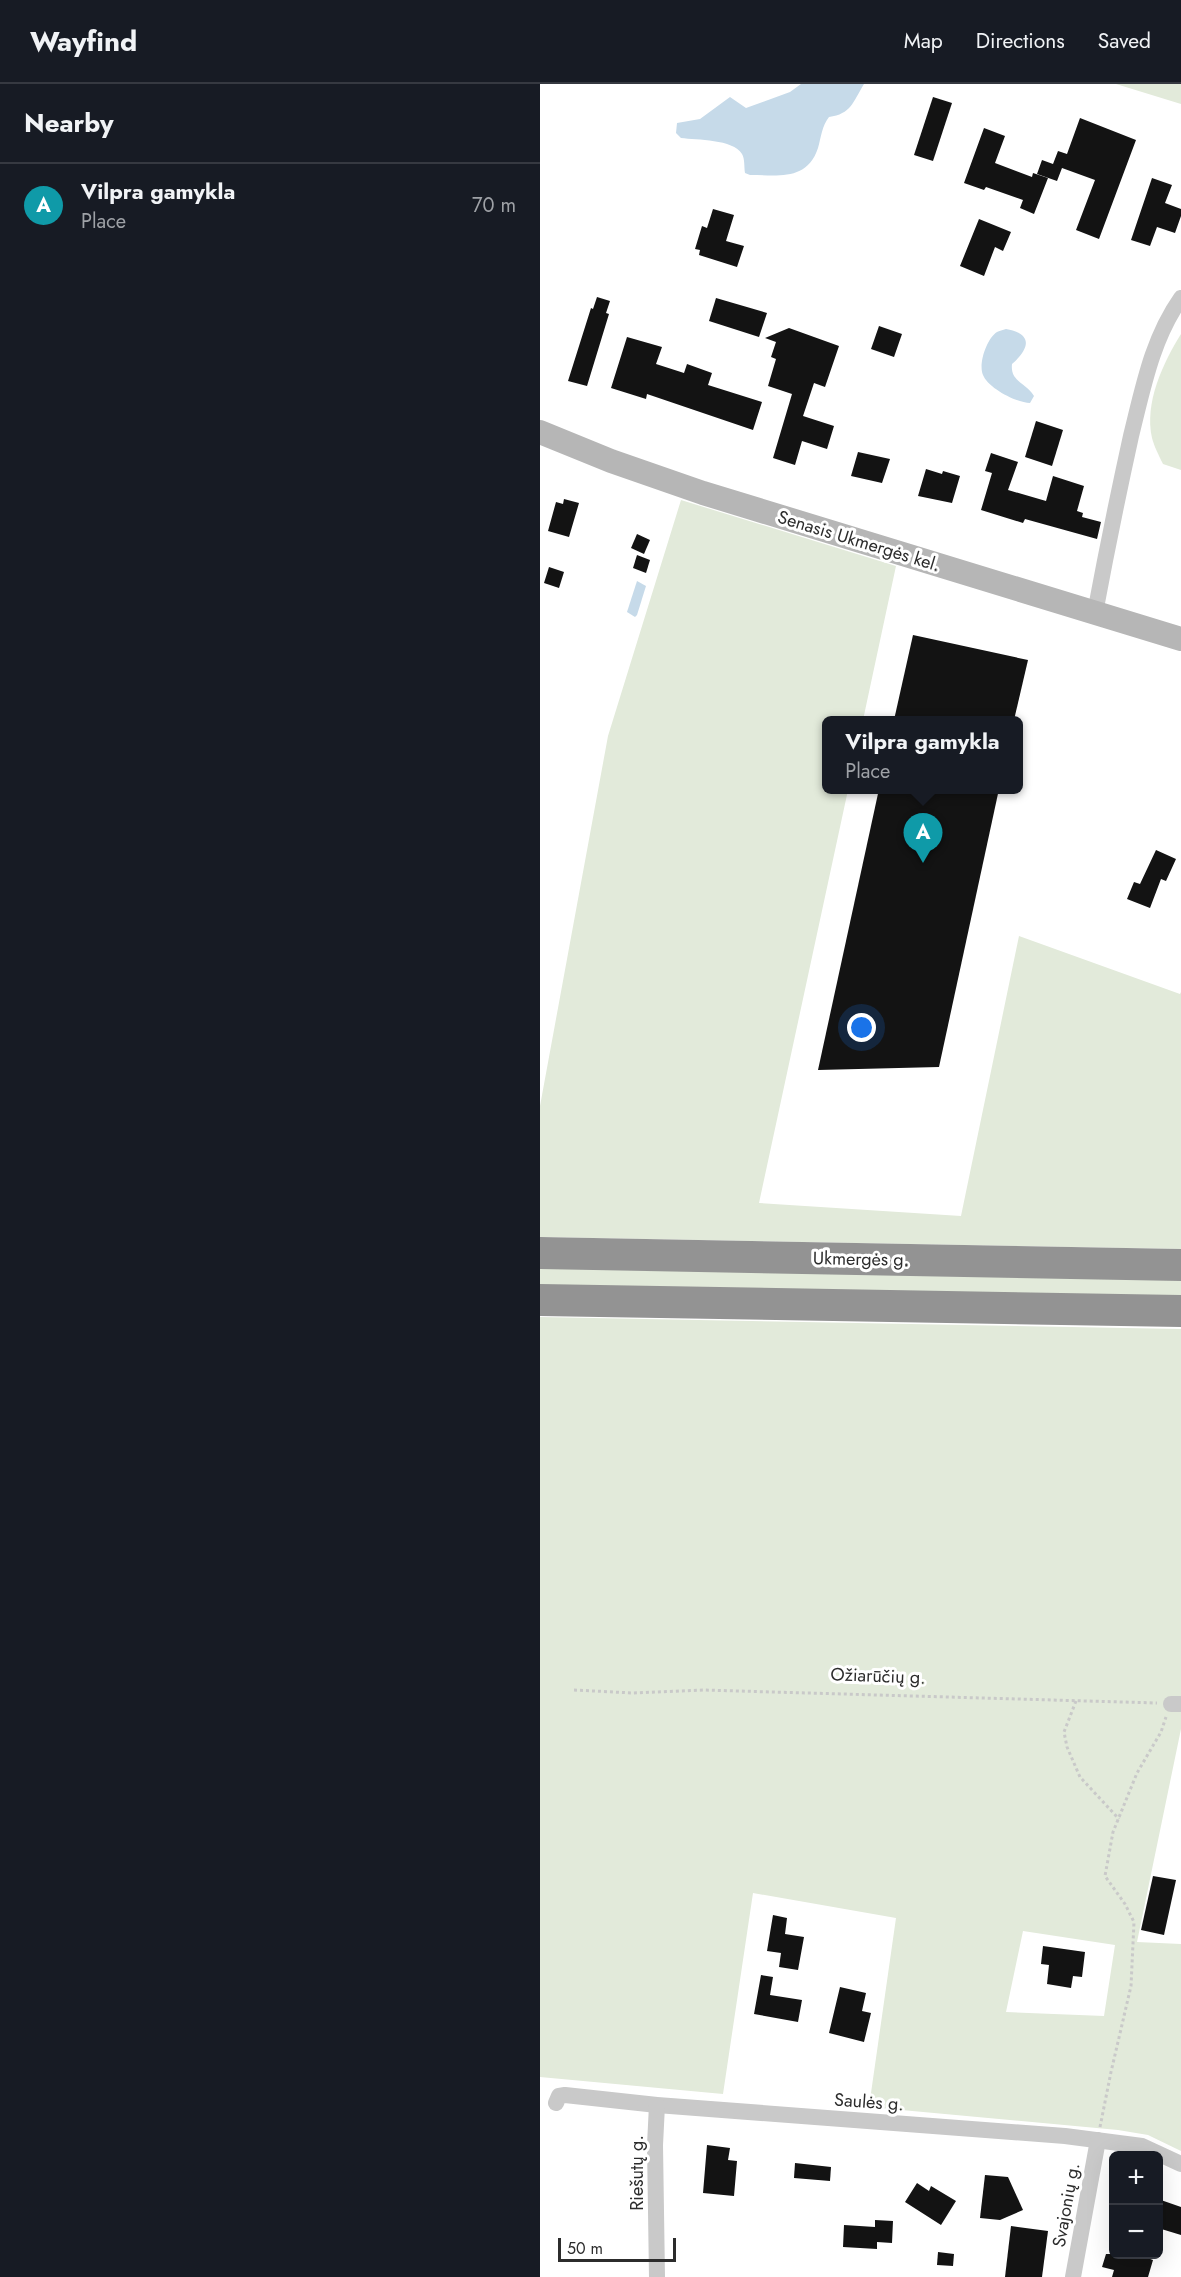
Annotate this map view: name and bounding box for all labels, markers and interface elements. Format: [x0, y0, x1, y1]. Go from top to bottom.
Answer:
text: Wayfind [30, 21, 137, 62]
text: Map [904, 26, 943, 56]
text: Directions [976, 26, 1065, 56]
text: Saved [1098, 26, 1151, 56]
text: Nearby [24, 104, 113, 142]
text: Vilpra gamykla [81, 175, 235, 207]
text: A [36, 191, 51, 220]
text: 70 m [472, 191, 516, 220]
text: Place [81, 207, 126, 236]
street label: Senasis Ukmergės kel. [774, 504, 944, 578]
popup [822, 716, 1023, 794]
text: Vilpra gamykla [845, 725, 1000, 757]
text: Place [845, 757, 890, 786]
pin: A [904, 814, 943, 863]
your location [847, 1013, 876, 1042]
street label: Ukmergės g. [813, 1245, 909, 1273]
street label: Ožiarūčių g. [830, 1661, 926, 1691]
street label: Saulės g. [833, 2087, 905, 2117]
street label: Riešutų g. [624, 2135, 650, 2211]
map controls [1109, 2151, 1163, 2259]
button: + [1109, 2151, 1163, 2205]
street label: Svajonių g. [1046, 2161, 1086, 2249]
button: − [1109, 2205, 1163, 2259]
scale bar [558, 2235, 676, 2262]
text: 50 m [567, 2237, 603, 2260]

